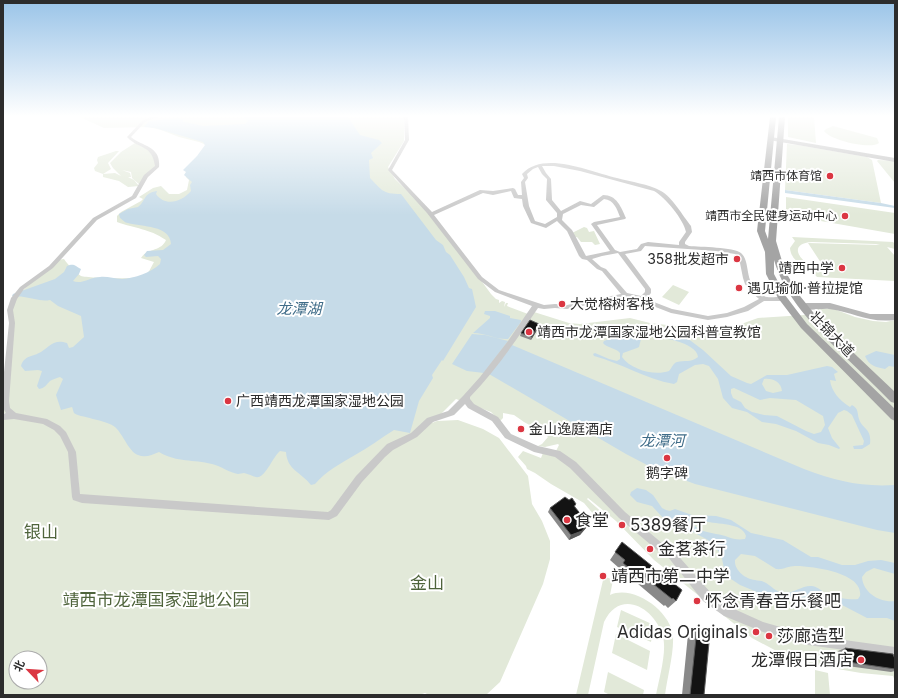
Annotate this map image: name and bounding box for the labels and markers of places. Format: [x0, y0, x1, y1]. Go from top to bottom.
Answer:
place label: 靖西市体育馆 [750, 168, 822, 183]
marker: 靖西市体育馆 [825, 171, 835, 181]
place label: 靖西市全民健身运动中心 [705, 208, 837, 223]
marker: 靖西市全民健身运动中心 [840, 211, 850, 221]
place label: 358批发超市 [647, 250, 729, 267]
marker: 358批发超市 [732, 254, 742, 264]
place label: 靖西中学 [778, 259, 834, 276]
marker: 靖西中学 [837, 263, 847, 273]
place label: 遇见瑜伽·普拉提馆 [747, 279, 863, 296]
marker: 遇见瑜伽·普拉提馆 [734, 283, 744, 293]
place label: 大觉榕树客栈 [570, 295, 654, 312]
marker: 大觉榕树客栈 [557, 299, 567, 309]
place label: 靖西市龙潭国家湿地公园科普宣教馆 [537, 323, 761, 340]
marker: 靖西市龙潭国家湿地公园科普宣教馆 [524, 327, 534, 337]
place label: 广西靖西龙潭国家湿地公园 [236, 392, 404, 409]
marker: 广西靖西龙潭国家湿地公园 [223, 396, 233, 406]
place label: 金山逸庭酒店 [529, 420, 613, 437]
marker: 金山逸庭酒店 [516, 424, 526, 434]
marker: 鹅字碑 [662, 453, 672, 463]
place label: 鹅字碑 [646, 464, 688, 481]
place label: 食堂 [575, 510, 609, 530]
marker: 食堂 [562, 515, 572, 525]
place label: 5389餐厅 [630, 515, 706, 535]
marker: 5389餐厅 [617, 520, 627, 530]
place label: 金茗茶行 [658, 539, 726, 559]
marker: 金茗茶行 [645, 544, 655, 554]
place label: 靖西市第二中学 [611, 566, 730, 586]
marker: 靖西市第二中学 [598, 571, 608, 581]
place label: 怀念青春音乐餐吧 [705, 591, 841, 611]
marker: 怀念青春音乐餐吧 [692, 596, 702, 606]
place label: Adidas Originals [617, 622, 748, 642]
place label: 莎廊造型 [777, 626, 845, 646]
marker: Adidas Originals [751, 627, 761, 637]
marker: 莎廊造型 [764, 631, 774, 641]
place label: 龙潭假日酒店 [751, 650, 853, 670]
marker: 龙潭假日酒店 [856, 655, 866, 665]

